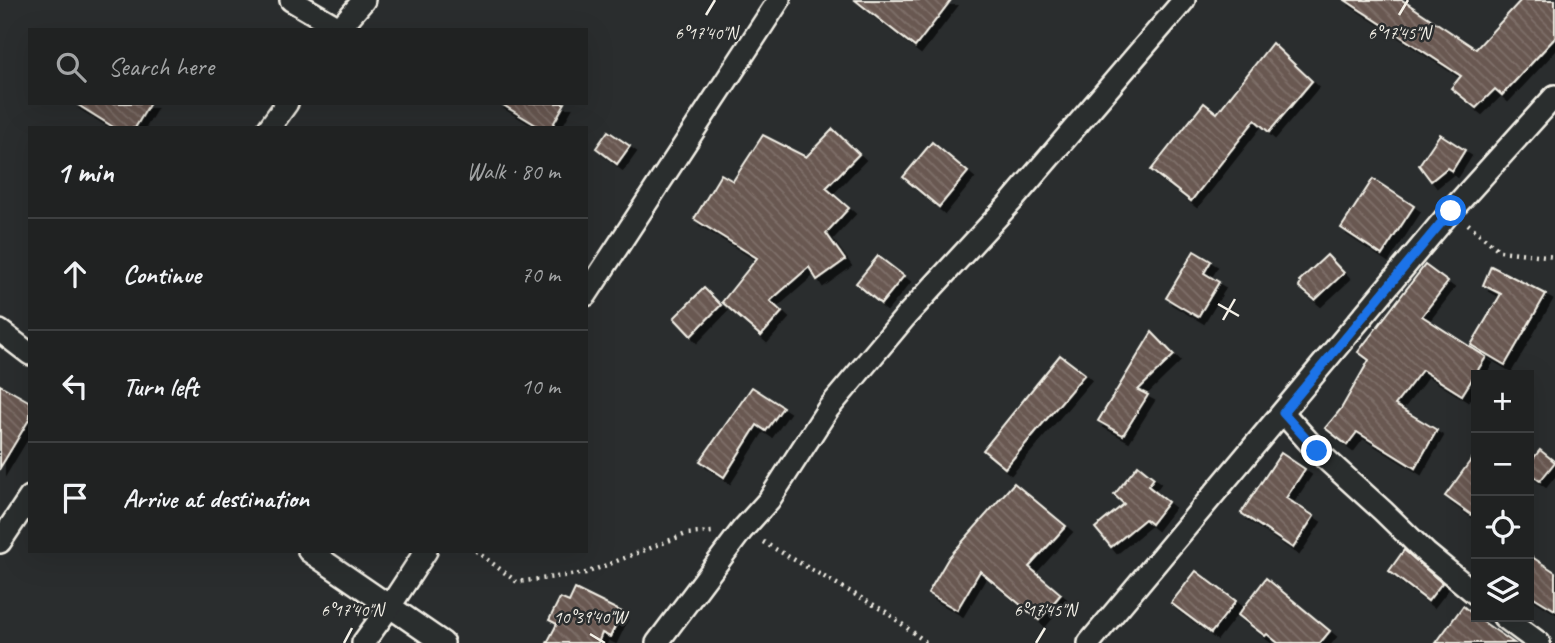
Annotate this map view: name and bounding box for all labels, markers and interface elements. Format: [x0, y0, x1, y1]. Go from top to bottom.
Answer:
text: 6°17'40"N [675, 22, 741, 44]
text: 6°17'45"N [1368, 22, 1434, 44]
search box [28, 28, 588, 105]
icon: search [52, 48, 90, 86]
text: Search here [108, 50, 214, 83]
text: 1 min [56, 153, 113, 191]
text: Walk · 80 m [467, 157, 560, 186]
route start [1435, 195, 1466, 226]
icon: ahead [56, 255, 94, 293]
text: Continue [123, 258, 201, 291]
text: 70 m [521, 260, 560, 289]
icon: left [56, 367, 94, 405]
text: Turn left [123, 370, 198, 403]
map controls [1471, 370, 1534, 622]
button: + [1471, 370, 1534, 433]
text: 10 m [521, 372, 560, 401]
button: − [1471, 433, 1534, 496]
route end [1301, 435, 1332, 466]
icon: arrive [56, 479, 94, 517]
text: Arrive at destination [123, 482, 309, 515]
button: locate [1471, 496, 1534, 559]
button: layers [1471, 559, 1534, 622]
text: 6°17'40"N [321, 599, 387, 621]
text: 6°17'45"N [1014, 599, 1080, 621]
text: 10°39'40"W [553, 606, 630, 628]

